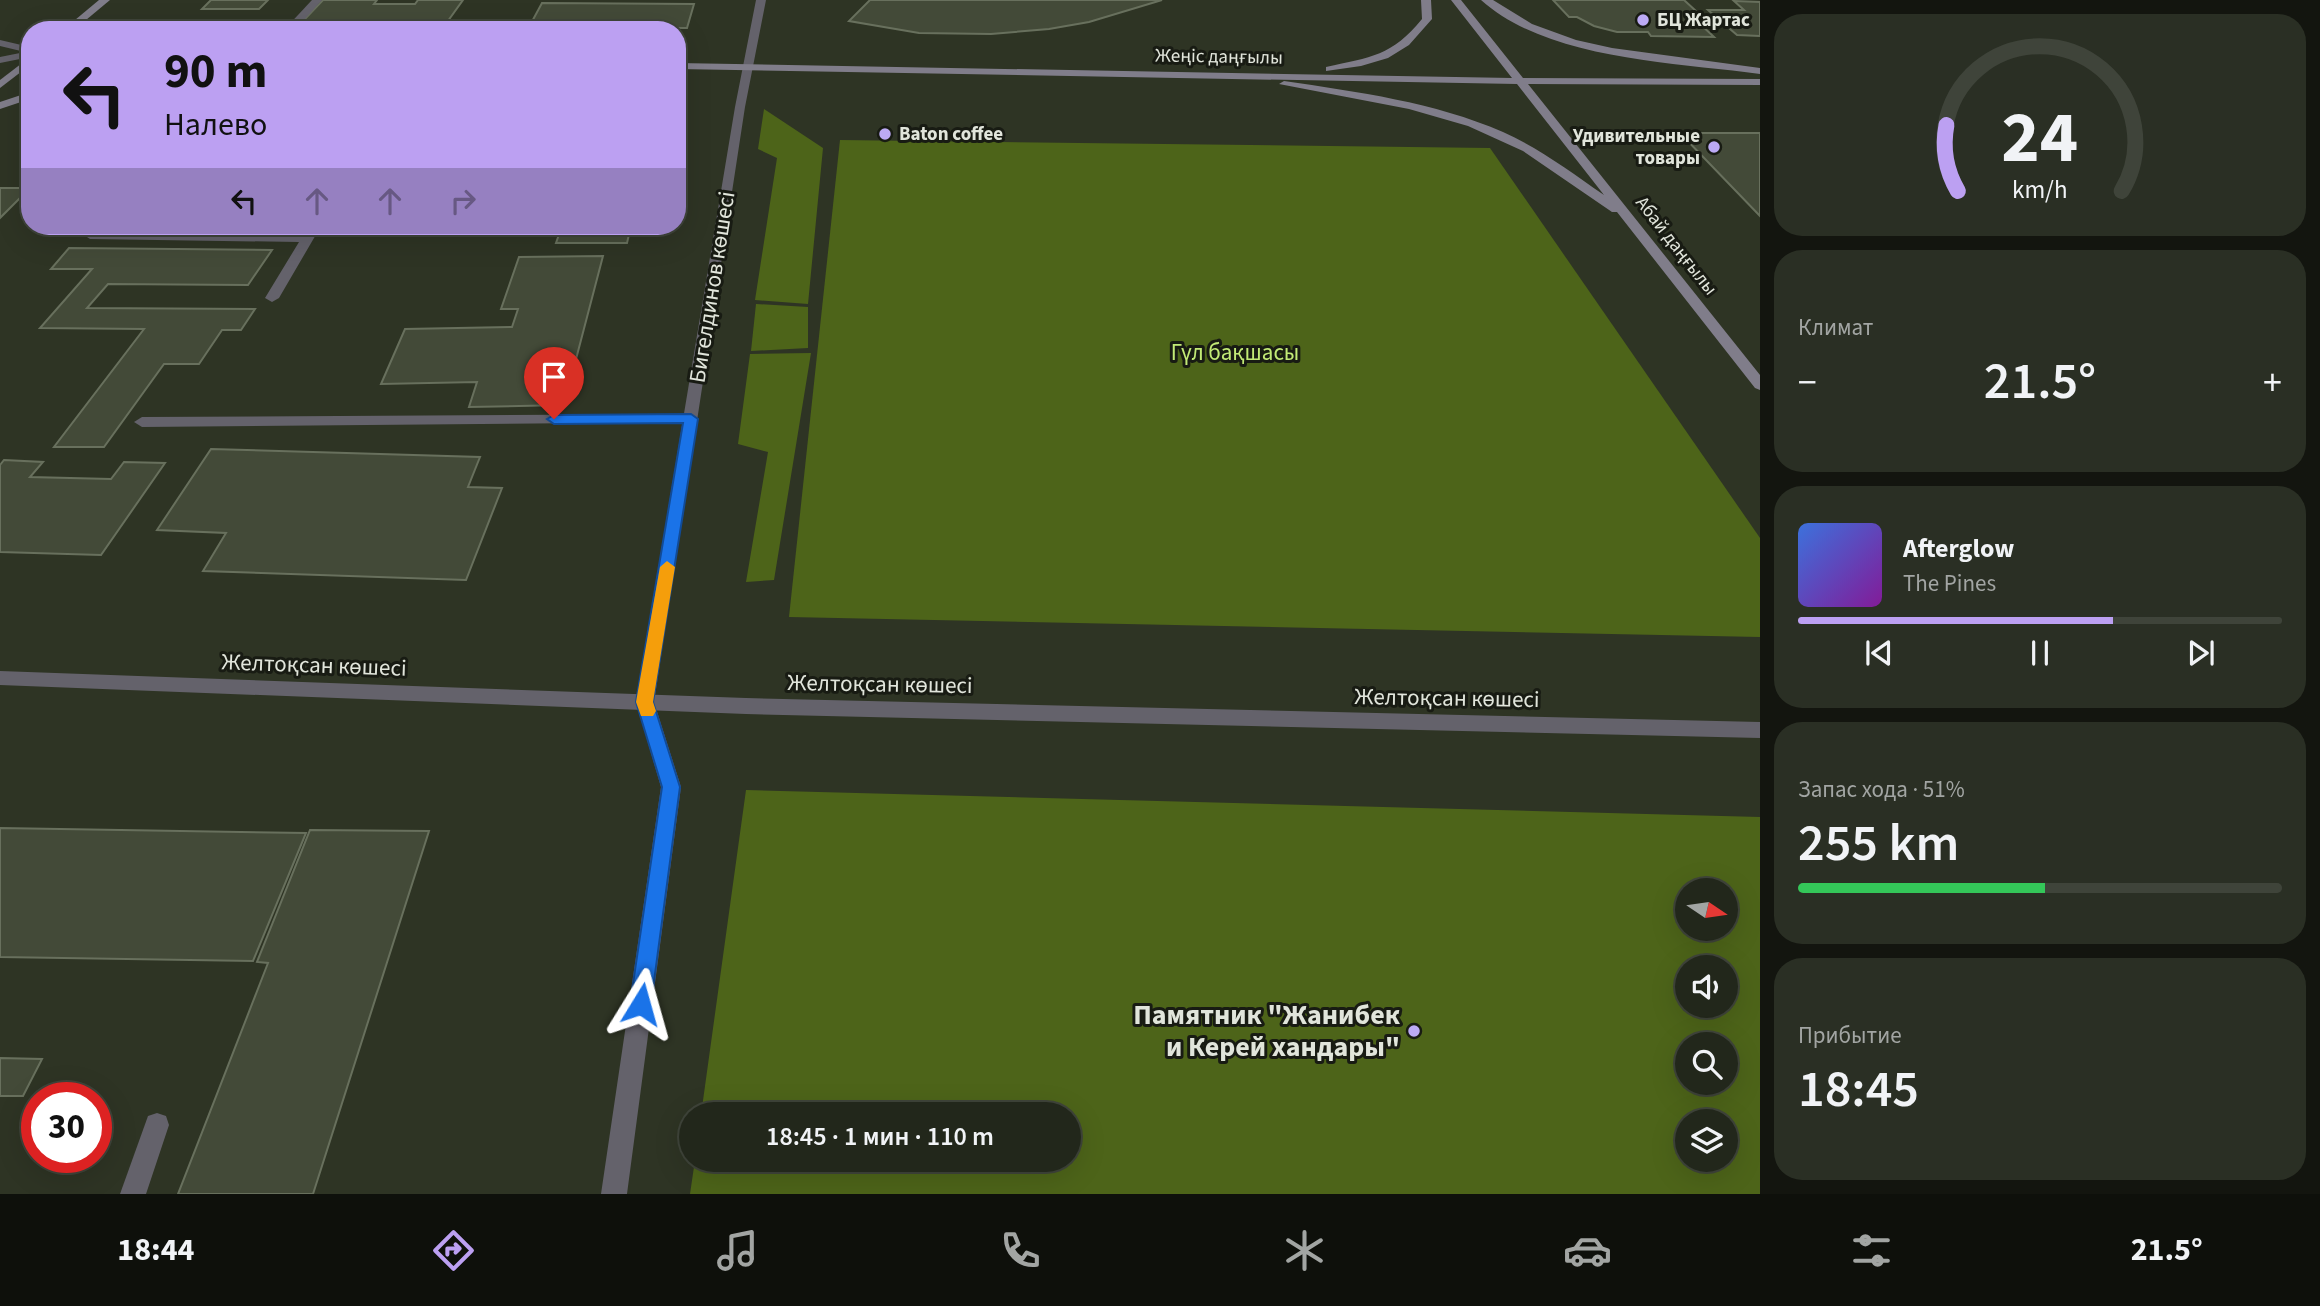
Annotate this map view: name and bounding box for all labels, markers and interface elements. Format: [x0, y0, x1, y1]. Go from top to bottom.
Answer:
place label: БЦ Жартас [1657, 7, 1750, 34]
marker: БЦ Жартас [1635, 12, 1651, 28]
text: 90 m [164, 37, 268, 107]
street label: Жеңіс даңғылы [1155, 42, 1283, 72]
icon: left [49, 49, 140, 140]
text: 24 [2002, 86, 2078, 190]
text: Налево [164, 102, 267, 148]
place label: Baton coffee [899, 121, 1003, 148]
place label: Удивительные товары [1573, 123, 1700, 172]
marker: Baton coffee [877, 126, 893, 142]
marker: Удивительные товары [1706, 139, 1722, 155]
text: km/h [2012, 172, 2068, 208]
icon: left [225, 182, 263, 220]
icon: ahead [298, 182, 336, 220]
icon: ahead [371, 182, 409, 220]
icon: right [444, 182, 482, 220]
street label: Бигелдинов көшесі [681, 189, 743, 385]
street label: Абай даңғылы [1629, 191, 1723, 301]
text: Климат [1798, 311, 1873, 344]
park label: Гүл бақшасы [1171, 336, 1299, 369]
text: 21.5° [1984, 345, 2096, 419]
pin [524, 347, 584, 419]
text: − [1798, 356, 1817, 410]
text: + [2263, 356, 2282, 410]
icon: arrive [535, 358, 573, 396]
text: Afterglow [1903, 530, 2014, 567]
text: The Pines [1903, 567, 1996, 600]
icon: previous [1860, 634, 1898, 672]
icon: pause [2021, 634, 2059, 672]
icon: next [2182, 634, 2220, 672]
street label: Желтоқсан көшесі [221, 645, 407, 685]
street label: Желтоқсан көшесі [787, 666, 973, 702]
street label: Желтоқсан көшесі [1354, 680, 1540, 716]
text: Запас хода · 51% [1798, 773, 1965, 806]
text: 255 km [1798, 807, 1959, 881]
north arrow [1675, 878, 1738, 942]
map controls [1675, 878, 1738, 1172]
button: sound [1675, 955, 1738, 1018]
position arrow [604, 967, 678, 1041]
place label: Памятник "Жанибек и Керей хандары" [1133, 995, 1401, 1067]
text: Прибытие [1798, 1019, 1902, 1052]
marker: Памятник "Жанибек и Керей хандары" [1406, 1023, 1422, 1039]
button: search [1675, 1032, 1738, 1095]
text: 18:45 [1798, 1053, 1919, 1127]
speed limit sign: 30 [21, 1082, 112, 1173]
button: layers [1675, 1109, 1738, 1172]
text: 18:45 · 1 мин · 110 m [766, 1118, 994, 1155]
icon: directions [429, 1226, 478, 1275]
icon: music [713, 1226, 762, 1275]
icon: phone [996, 1226, 1045, 1275]
icon: climate [1280, 1226, 1329, 1275]
icon: car [1563, 1226, 1612, 1275]
icon: filters [1847, 1226, 1896, 1275]
text: 18:44 [117, 1227, 194, 1273]
text: 21.5° [2131, 1227, 2203, 1273]

